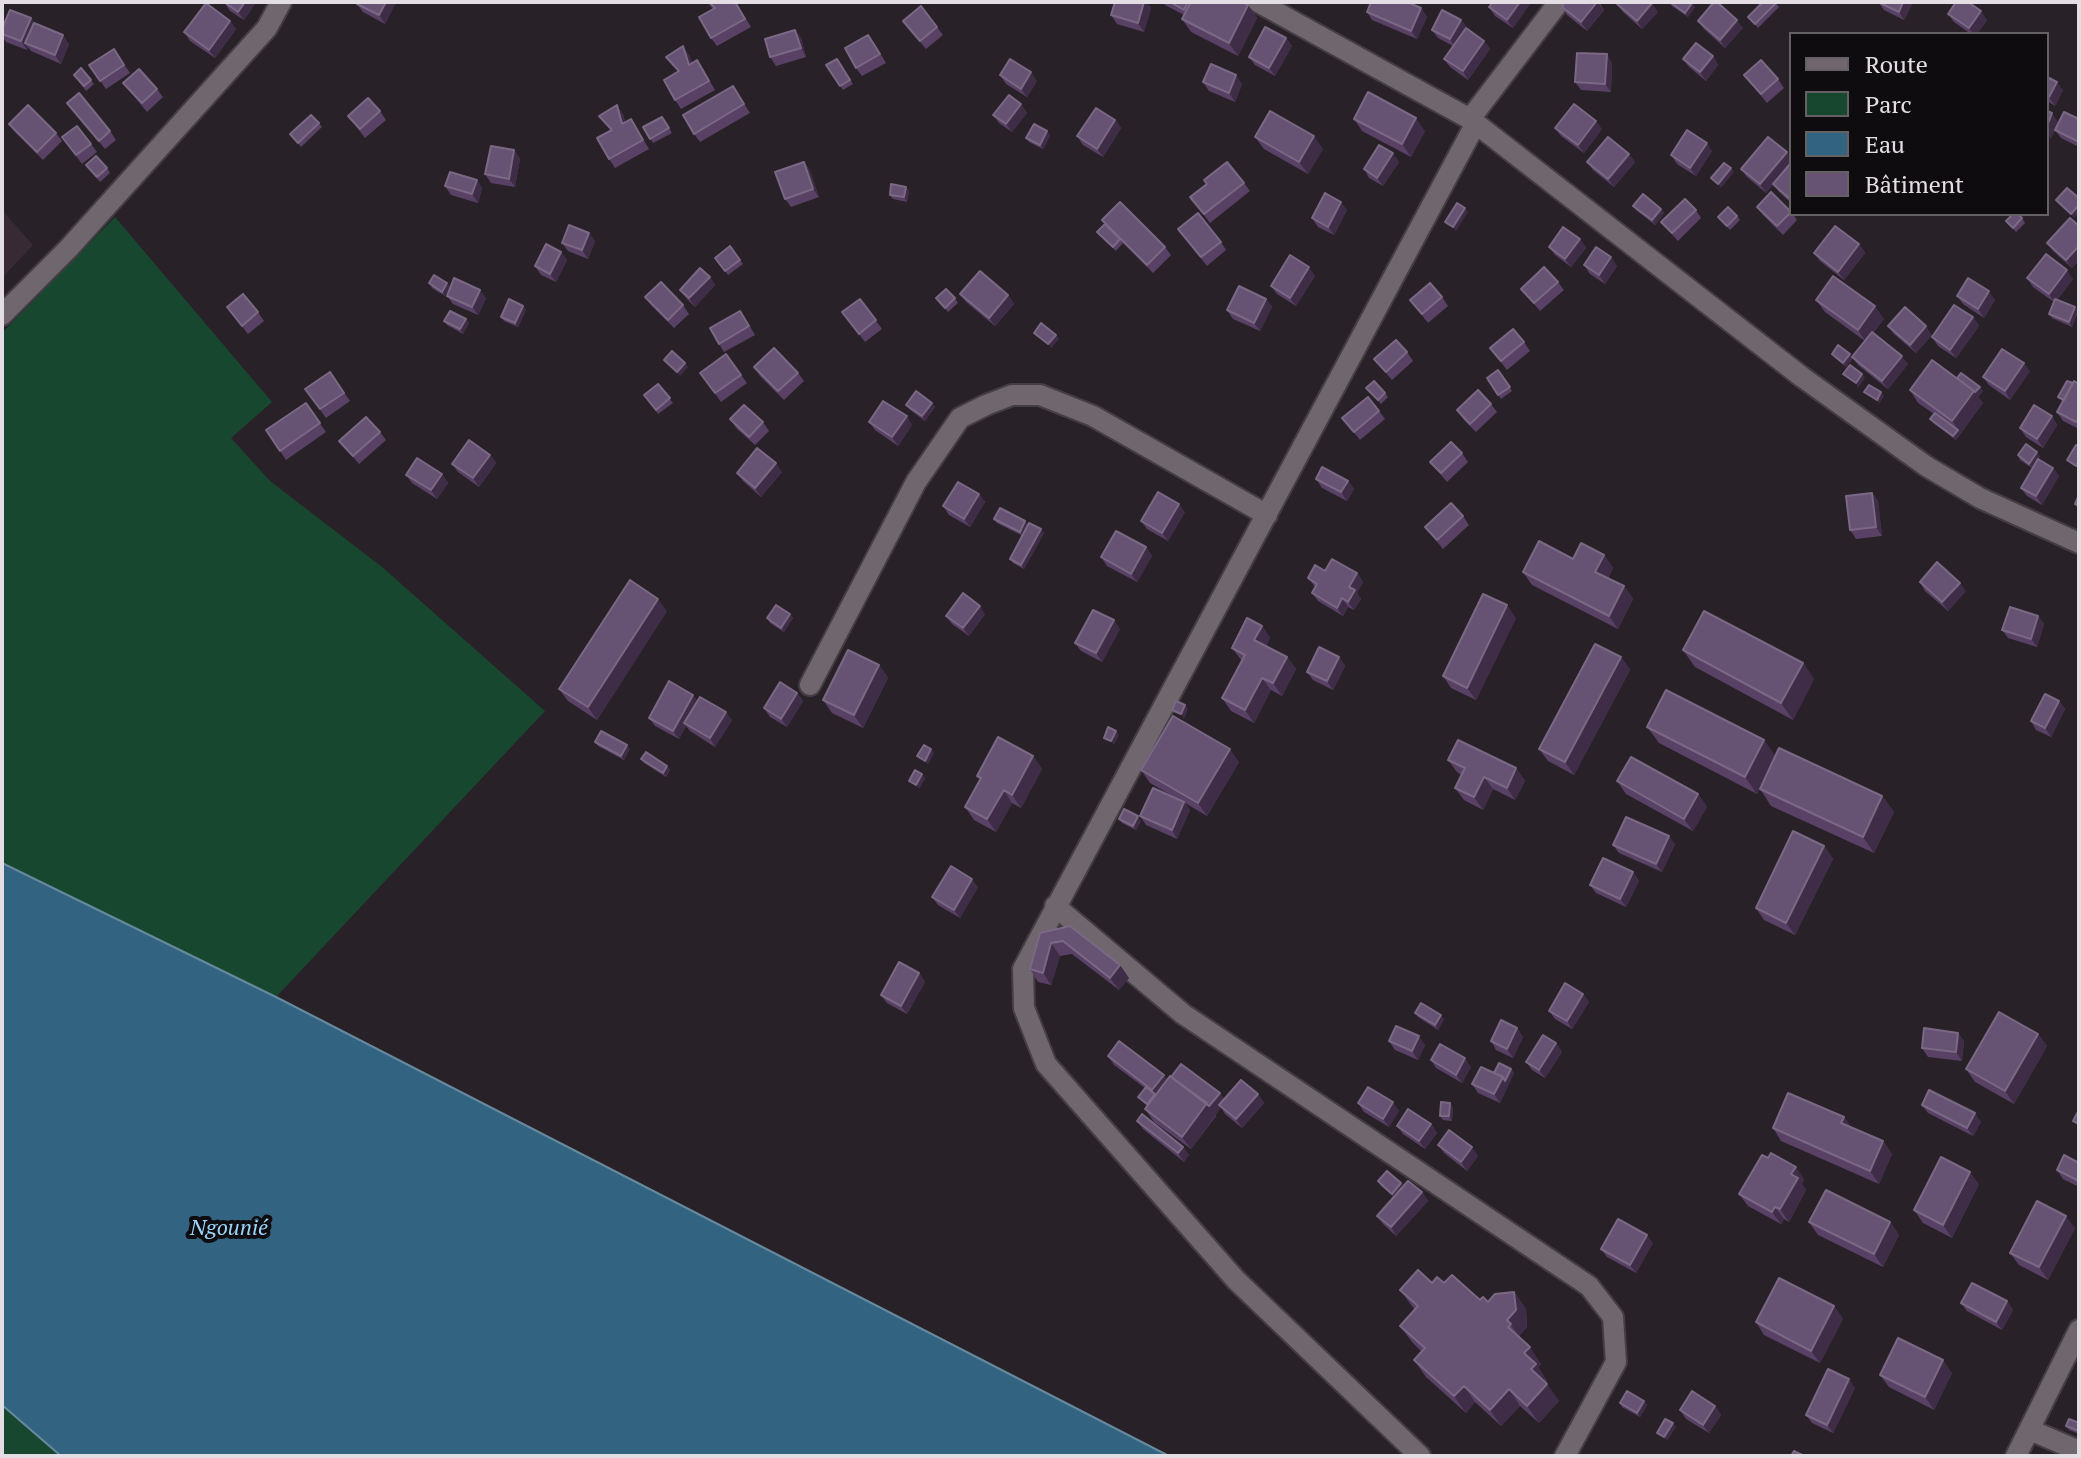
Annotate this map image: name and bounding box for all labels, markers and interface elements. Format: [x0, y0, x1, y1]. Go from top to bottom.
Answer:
legend [1789, 32, 2049, 216]
text: Route [1865, 48, 1928, 80]
text: Parc [1865, 88, 1912, 120]
text: Eau [1865, 128, 1905, 160]
text: Bâtiment [1865, 168, 1964, 200]
water label: Ngounié [190, 1216, 268, 1242]

